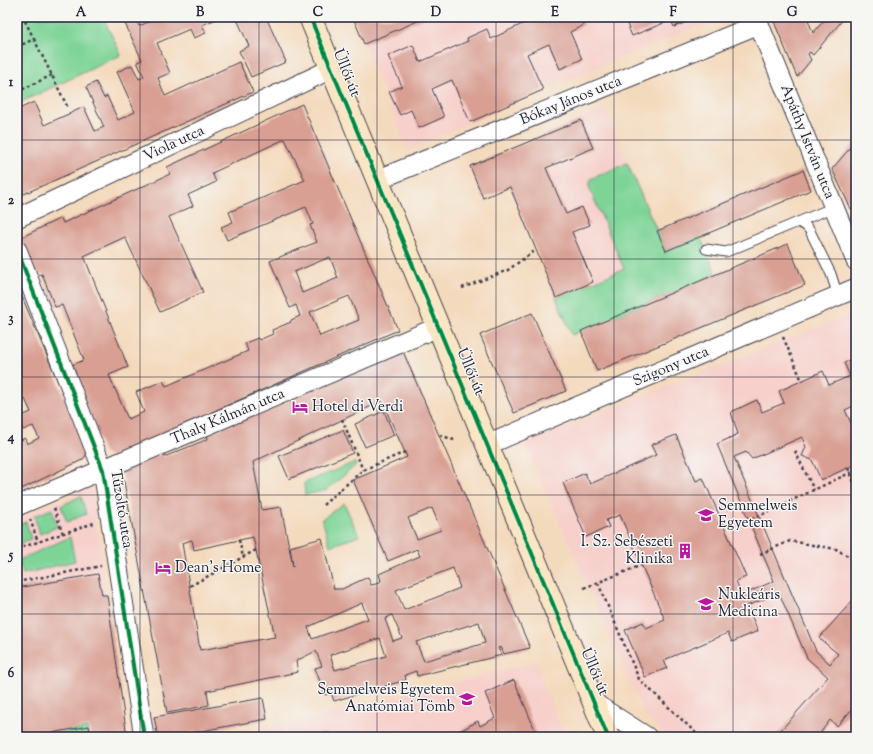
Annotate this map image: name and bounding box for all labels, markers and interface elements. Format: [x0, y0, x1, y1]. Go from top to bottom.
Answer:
text: A [76, 4, 87, 22]
text: B [196, 4, 205, 22]
text: C [313, 4, 323, 22]
text: D [431, 4, 441, 22]
text: E [551, 4, 559, 22]
text: F [669, 4, 677, 22]
text: G [787, 4, 798, 22]
street label: Üllői út [327, 46, 366, 100]
street label: Bókay János utca [517, 71, 625, 131]
text: 1 [9, 74, 14, 92]
street label: Apáthy István utca [774, 82, 840, 202]
street label: Viola utca [140, 121, 208, 167]
text: 2 [8, 192, 15, 210]
text: 3 [8, 310, 14, 328]
street label: Szigony utca [630, 342, 712, 392]
street label: Üllői út [451, 345, 490, 399]
street label: Thaly Kálmán utca [168, 384, 288, 450]
place label: Hotel di Verdi [312, 397, 403, 418]
hotel icon: Hotel di Verdi [291, 398, 309, 416]
text: 4 [7, 429, 15, 447]
street label: Tűzoltó utca [104, 468, 138, 550]
place label: Semmelweis Egyetem [718, 496, 798, 534]
school or university icon: Semmelweis Egyetem [697, 506, 715, 524]
place label: I. Sz. Sebészeti Klinika [581, 532, 673, 570]
building icon: I. Sz. Sebészeti Klinika [676, 542, 694, 560]
text: 5 [8, 547, 14, 565]
place label: Dean's Home [175, 558, 261, 579]
hotel icon: Dean's Home [154, 559, 172, 577]
place label: Nukleáris Medicina [718, 585, 780, 623]
school or university icon: Nukleáris Medicina [697, 595, 715, 613]
street label: Üllői út [575, 645, 614, 699]
text: 6 [8, 665, 15, 683]
place label: Semmelweis Egyetem Anatómiai Tömb [317, 680, 456, 718]
school or university icon: Semmelweis Egyetem Anatómiai Tömb [458, 690, 476, 708]

